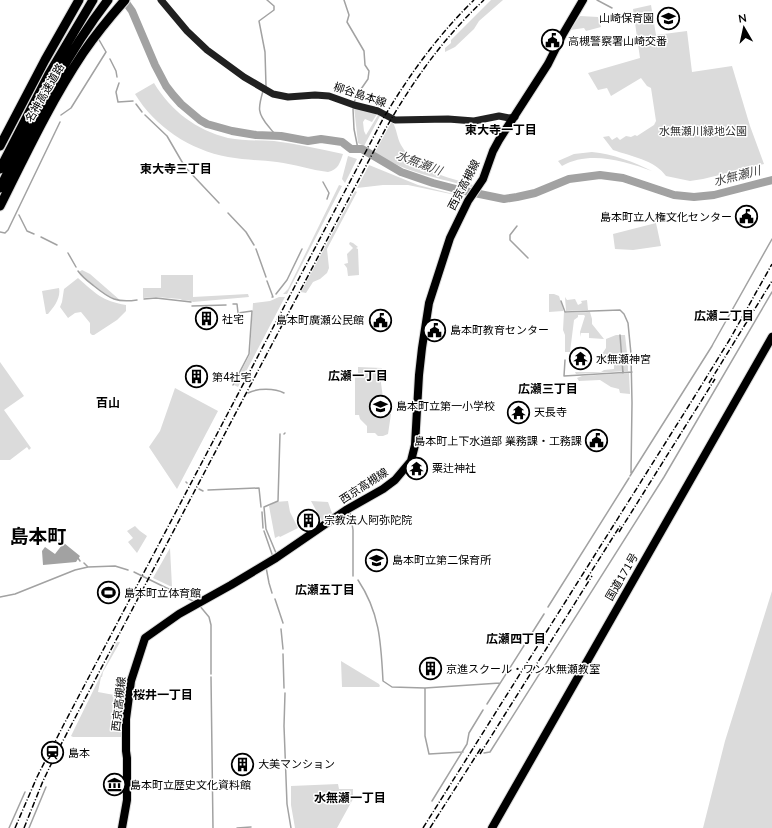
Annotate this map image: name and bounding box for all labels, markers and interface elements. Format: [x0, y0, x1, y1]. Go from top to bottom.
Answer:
school or university icon: 山崎保育園 [656, 5, 682, 31]
north arrow [724, 8, 764, 48]
place label: 山崎保育園 [599, 11, 654, 26]
text: N [737, 11, 748, 27]
public building icon: 高槻警察署山崎交番 [539, 28, 565, 54]
place label: 高槻警察署山崎交番 [568, 34, 667, 49]
street label: 名神高速道路 [22, 61, 68, 125]
street label: 柳谷島本線 [332, 79, 388, 111]
district label: 東大寺一丁目 [465, 122, 537, 138]
park label: 水無瀬川緑地公園 [659, 124, 747, 139]
water label: 水無瀬川 [394, 147, 446, 180]
street label: 西京高槻線 [444, 157, 484, 213]
district label: 東大寺三丁目 [140, 161, 212, 177]
water label: 水無瀬川 [712, 162, 764, 190]
public building icon: 島本町立人権文化センター [734, 204, 760, 230]
place label: 島本町立人権文化センター [600, 210, 732, 225]
building icon: 社宅 [194, 306, 220, 332]
public building icon: 島本町廣瀬公民館 [367, 307, 393, 333]
district label: 広瀬二丁目 [694, 308, 754, 324]
place label: 社宅 [222, 312, 244, 327]
place label: 島本町廣瀬公民館 [276, 313, 364, 328]
public building icon: 島本町教育センター [422, 317, 448, 343]
place label: 島本町教育センター [450, 323, 549, 338]
temple icon: 水無瀬神宮 [567, 346, 593, 372]
place label: 水無瀬神宮 [596, 352, 651, 367]
building icon: 第4社宅 [184, 364, 210, 390]
district label: 広瀬一丁目 [328, 368, 388, 384]
place label: 第4社宅 [212, 370, 252, 385]
district label: 広瀬三丁目 [518, 381, 578, 397]
school or university icon: 島本町立第一小学校 [367, 393, 393, 419]
district label: 百山 [96, 395, 120, 411]
place label: 島本町立第一小学校 [396, 399, 495, 414]
temple icon: 天長寺 [505, 399, 531, 425]
place label: 天長寺 [534, 405, 567, 420]
public building icon: 島本町上下水道部 業務課・工務課 [584, 428, 610, 454]
place label: 島本町上下水道部 業務課・工務課 [414, 434, 582, 449]
temple icon: 粟辻神社 [403, 455, 429, 481]
place label: 粟辻神社 [432, 461, 476, 476]
street label: 西京高槻線 [337, 465, 391, 507]
building icon: 宗教法人阿弥陀院 [295, 507, 321, 533]
place label: 宗教法人阿弥陀院 [324, 513, 412, 528]
district label: 島本町 [9, 524, 67, 550]
school or university icon: 島本町立第二保育所 [363, 547, 389, 573]
street label: 国道171号 [602, 550, 642, 604]
place label: 島本町立第二保育所 [392, 553, 492, 568]
sports icon: 島本町立体育館 [96, 580, 122, 606]
district label: 広瀬五丁目 [295, 582, 355, 598]
place label: 島本町立体育館 [124, 586, 201, 601]
district label: 広瀬四丁目 [486, 631, 546, 647]
building icon: 京進スクール・ワン水無瀬教室 [417, 656, 443, 682]
place label: 京進スクール・ワン水無瀬教室 [446, 662, 600, 677]
street label: 西京高槻線 [109, 676, 129, 732]
district label: 桜井一丁目 [133, 687, 193, 703]
station icon: 島本 [40, 740, 66, 766]
place label: 島本 [68, 746, 90, 761]
building icon: 大美マンション [229, 751, 255, 777]
place label: 大美マンション [258, 757, 335, 772]
museum icon: 島本町立歴史文化資料館 [101, 772, 127, 798]
place label: 島本町立歴史文化資料館 [130, 778, 251, 793]
district label: 水無瀬一丁目 [314, 790, 386, 806]

